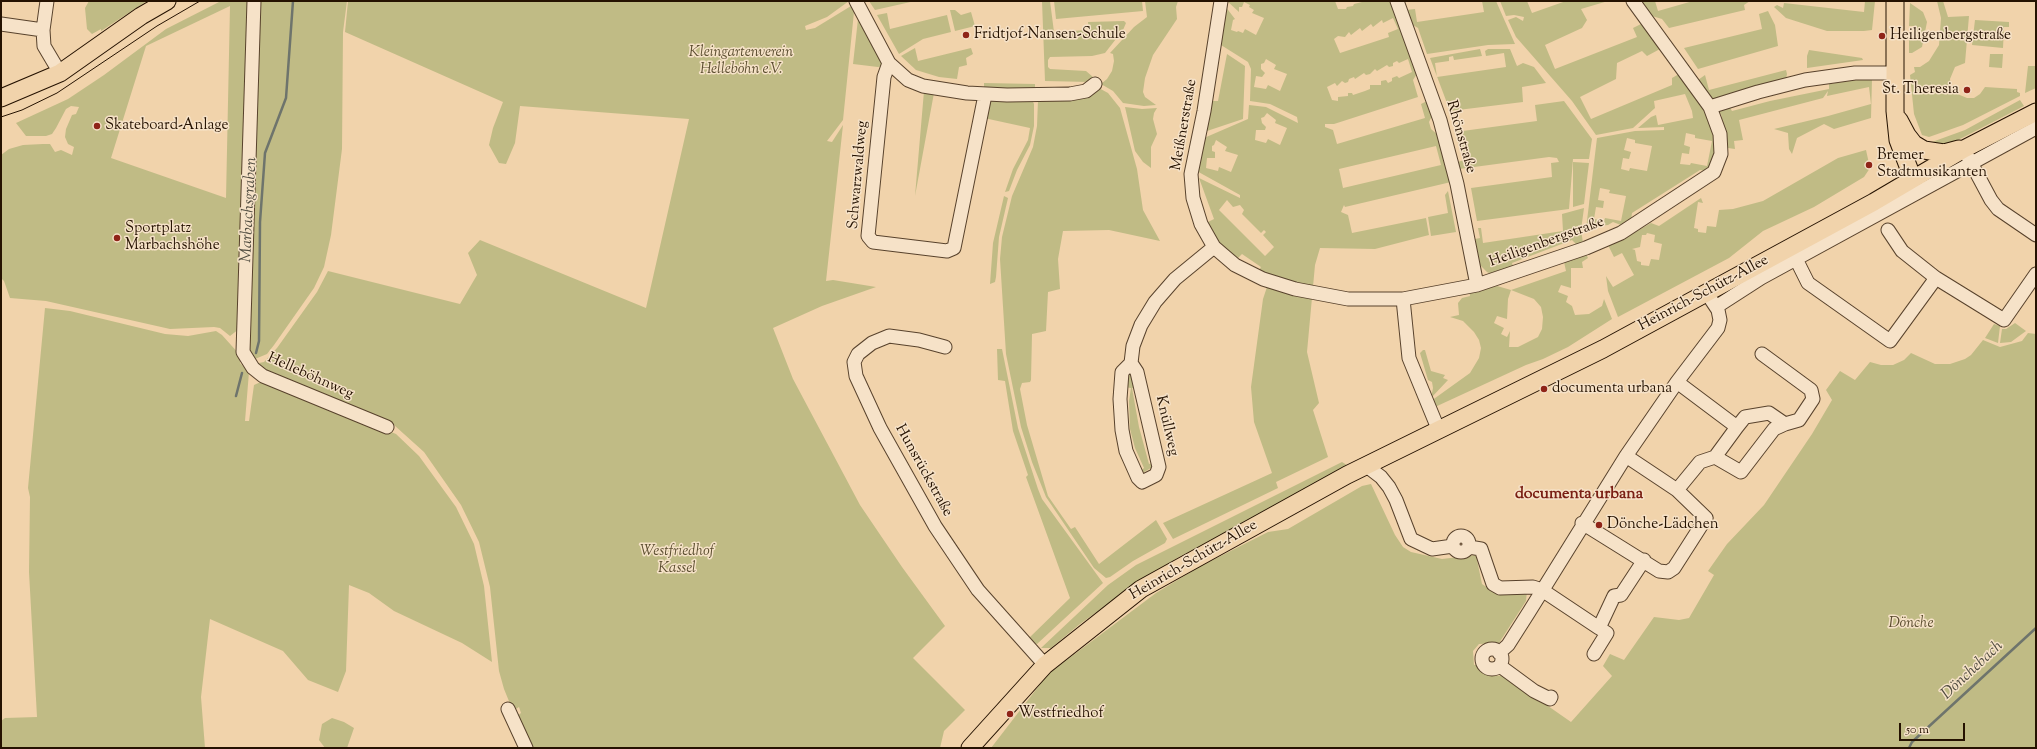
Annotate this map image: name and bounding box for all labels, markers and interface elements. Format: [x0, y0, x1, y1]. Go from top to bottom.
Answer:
place label: Fridtjof-Nansen-Schule [974, 26, 1126, 44]
place label: Heiligenbergstraße [1890, 27, 2011, 45]
marker: Fridtjof-Nansen-Schule [961, 30, 971, 40]
marker: Heiligenbergstraße [1877, 31, 1887, 41]
park label: Kleingartenverein Helleböhn e.V. [689, 44, 793, 79]
street label: Meißnerstraße [1168, 78, 1202, 172]
place label: St. Theresia [1882, 81, 1959, 99]
marker: St. Theresia [1962, 85, 1972, 95]
street label: Rhönstraße [1441, 98, 1479, 176]
place label: Skateboard-Anlage [105, 117, 229, 135]
street label: Schwarzwaldweg [845, 120, 873, 230]
marker: Skateboard-Anlage [92, 121, 102, 131]
place label: Bremer Stadtmusikanten [1877, 147, 1987, 182]
water label: Marbachsgraben [238, 157, 262, 263]
marker: Bremer Stadtmusikanten [1864, 160, 1874, 170]
street label: Heiligenbergstraße [1487, 214, 1607, 272]
place label: Sportplatz Marbachshöhe [125, 220, 220, 255]
marker: Sportplatz Marbachshöhe [112, 233, 122, 243]
street label: Heinrich-Schütz-Allee [1636, 252, 1772, 336]
street label: Helleböhnweg [264, 350, 356, 404]
place label: documenta urbana [1552, 380, 1672, 398]
marker: documenta urbana [1539, 384, 1549, 394]
street label: Knüllweg [1150, 394, 1182, 458]
street label: Hunsrückstraße [890, 422, 956, 520]
district label: documenta urbana [1515, 485, 1643, 505]
place label: Dönche-Lädchen [1607, 516, 1719, 534]
street label: Heinrich-Schütz-Allee [1127, 517, 1261, 605]
marker: Dönche-Lädchen [1594, 520, 1604, 530]
park label: Westfriedhof Kassel [640, 543, 714, 578]
park label: Dönche [1889, 615, 1933, 633]
water label: Dönchebach [1938, 638, 2008, 704]
place label: Westfriedhof [1018, 705, 1104, 723]
marker: Westfriedhof [1005, 709, 1015, 719]
scale bar [1901, 715, 1967, 741]
text: 50 m [1906, 721, 1929, 739]

